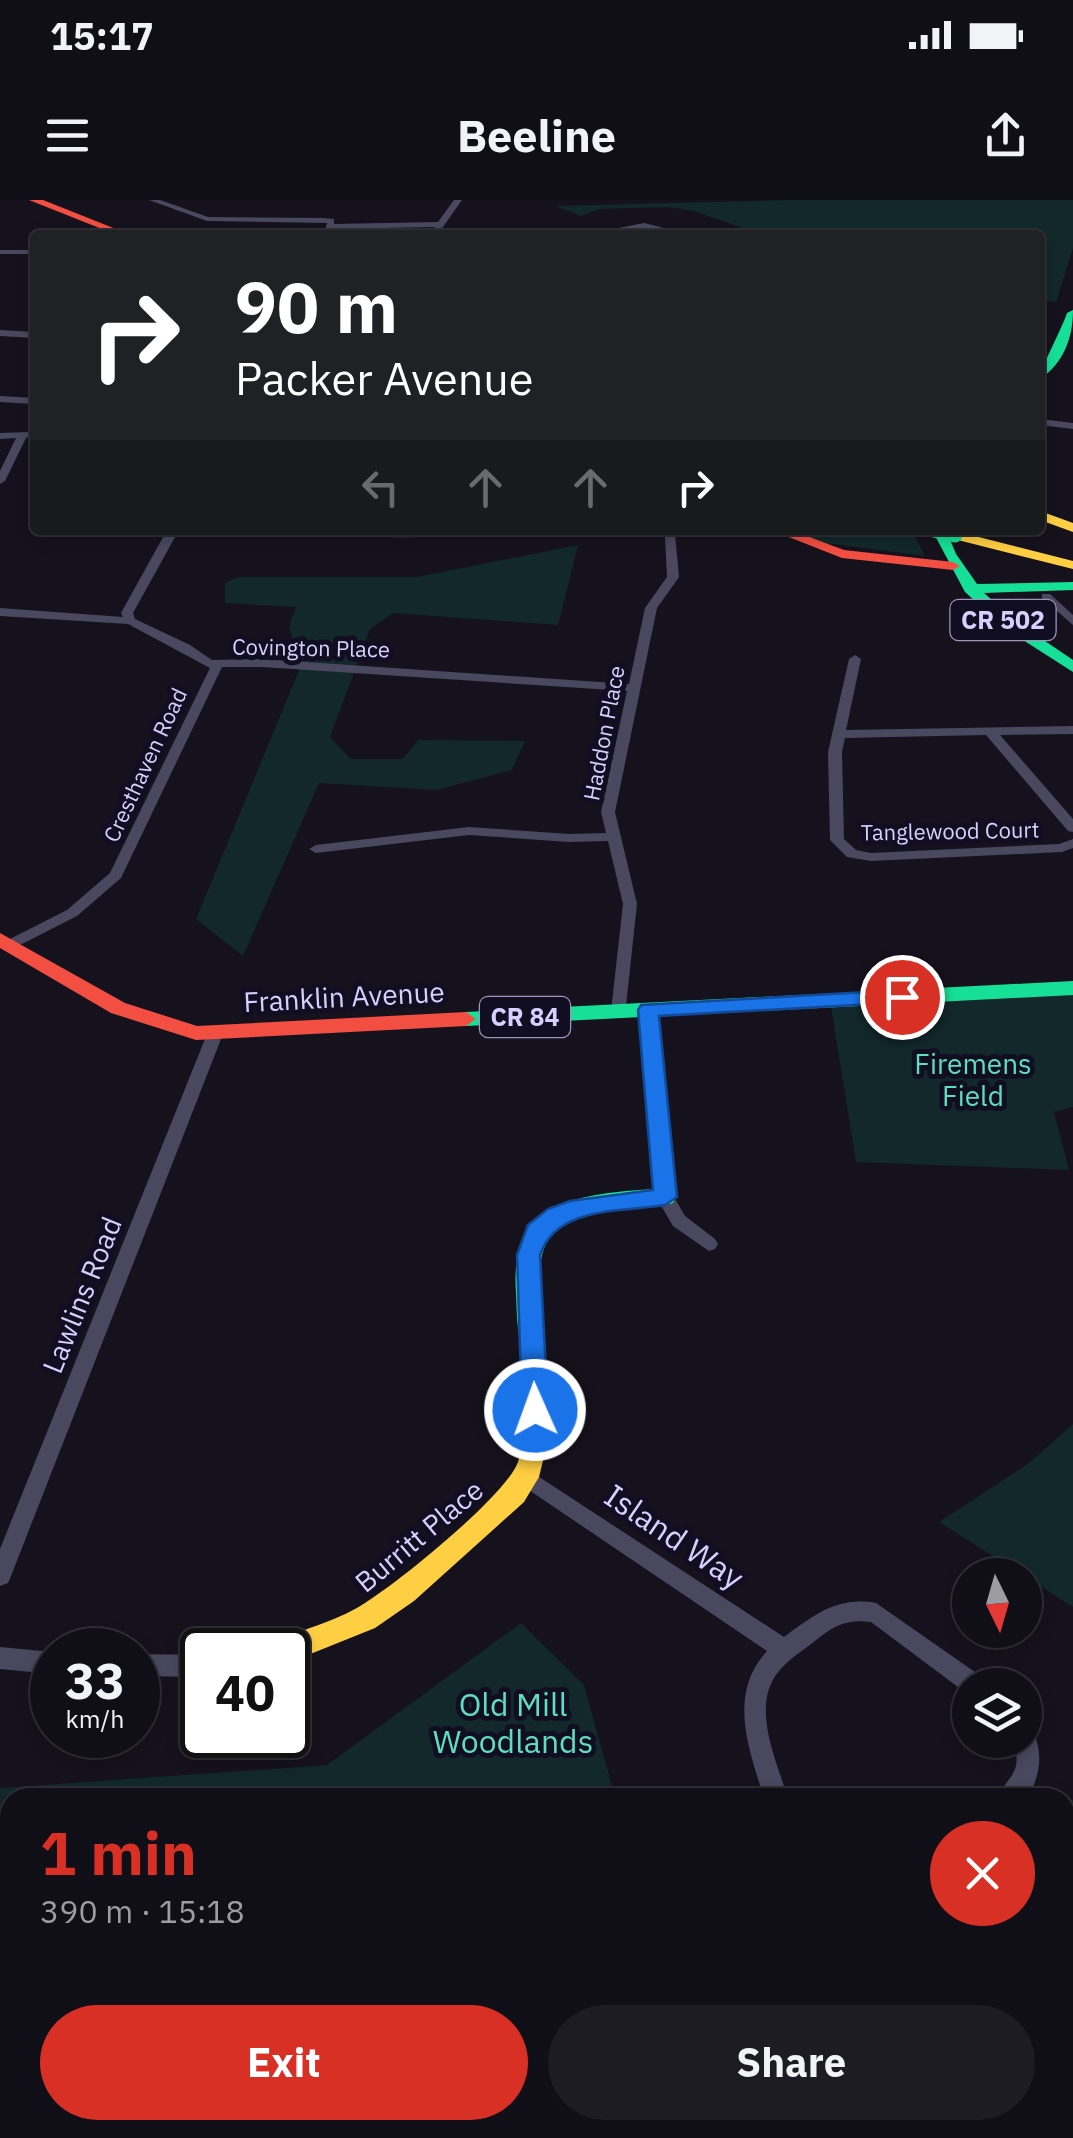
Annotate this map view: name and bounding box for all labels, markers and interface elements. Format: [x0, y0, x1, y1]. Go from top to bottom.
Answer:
text: 15:17 [50, 11, 154, 60]
text: Beeline [457, 106, 616, 164]
icon: menu [40, 108, 95, 163]
icon: share [978, 108, 1033, 163]
text: 90 m [235, 261, 398, 352]
icon: right [70, 270, 200, 400]
text: Packer Avenue [235, 349, 534, 407]
icon: left [353, 460, 408, 515]
icon: ahead [458, 460, 513, 515]
icon: ahead [563, 460, 618, 515]
icon: right [668, 460, 723, 515]
road number: CR 502 [950, 600, 1056, 640]
street label: Covington Place [232, 632, 390, 663]
street label: Haddon Place [576, 663, 631, 803]
street label: Cresthaven Road [96, 683, 193, 847]
street label: Tanglewood Court [860, 814, 1040, 847]
pin [860, 955, 945, 1040]
icon: arrive [875, 970, 930, 1025]
street label: Franklin Avenue [242, 973, 446, 1020]
road number: CR 84 [480, 997, 570, 1037]
park label: Firemens Field [914, 1045, 1032, 1114]
street label: Lawlins Road [33, 1211, 130, 1378]
position arrow [483, 1358, 587, 1462]
street label: Burritt Place [347, 1471, 491, 1600]
street label: Island Way [597, 1474, 752, 1598]
north arrow [952, 1558, 1042, 1648]
map controls [952, 1558, 1042, 1758]
speed limit sign: 40 [180, 1628, 310, 1758]
text: 33 [65, 1648, 125, 1713]
button: layers [952, 1668, 1042, 1758]
park label: Old Mill Woodlands [433, 1683, 593, 1762]
text: km/h [66, 1702, 124, 1735]
text: 1 min [40, 1813, 197, 1892]
button: close [930, 1821, 1035, 1926]
text: 390 m · 15:18 [40, 1890, 245, 1932]
button: Exit [40, 2005, 528, 2120]
button: Share [548, 2005, 1035, 2120]

